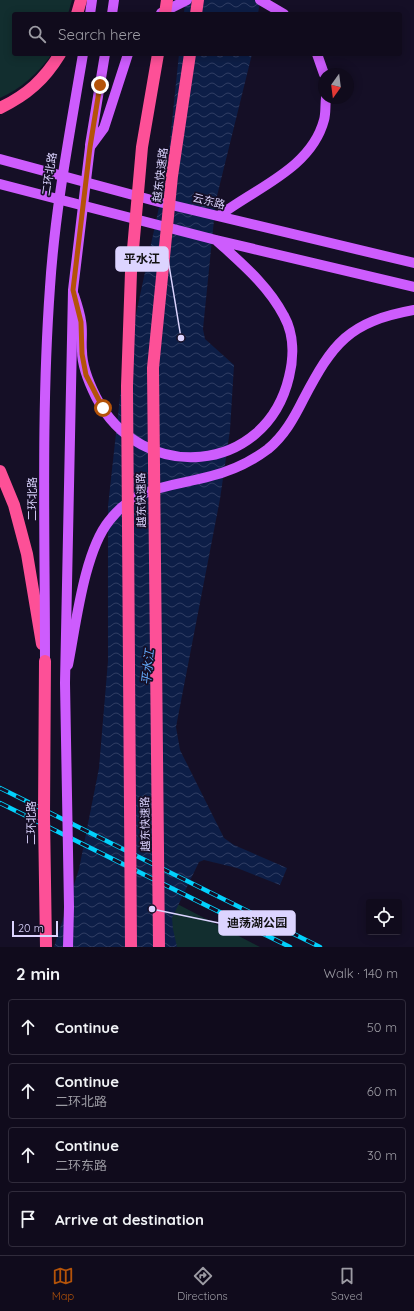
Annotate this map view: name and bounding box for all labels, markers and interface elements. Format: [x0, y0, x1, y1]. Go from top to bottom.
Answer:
search box [12, 12, 402, 56]
icon: search [26, 23, 48, 45]
text: Search here [58, 25, 141, 44]
north arrow [318, 68, 354, 104]
route end [91, 76, 109, 94]
street label: 越东快速路 [150, 147, 170, 203]
street label: 二环北路 [39, 151, 59, 197]
street label: 云东路 [191, 190, 227, 212]
callout: 平水江 [116, 247, 168, 271]
text: 平水江 [124, 251, 160, 266]
route start [94, 399, 112, 417]
street label: 越东快速路 [134, 472, 148, 528]
street label: 二环北路 [25, 477, 39, 521]
water label: 平水江 [138, 646, 157, 686]
street label: 越东快速路 [138, 796, 152, 852]
street label: 二环北路 [24, 801, 38, 845]
map controls [366, 899, 402, 935]
button: locate [366, 899, 402, 935]
callout: 迪荡湖公园 [219, 911, 295, 935]
text: 迪荡湖公园 [227, 915, 287, 930]
scale bar [12, 919, 58, 938]
text: 20 m [18, 921, 44, 935]
text: 2 min [16, 963, 60, 984]
text: Walk · 140 m [323, 965, 398, 981]
icon: ahead [17, 1016, 39, 1038]
text: Continue [55, 1018, 119, 1037]
text: 50 m [367, 1019, 397, 1035]
text: Continue [55, 1072, 119, 1091]
icon: ahead [17, 1080, 39, 1102]
text: 60 m [367, 1083, 397, 1099]
text: 二环北路 [55, 1093, 107, 1109]
text: Continue [55, 1136, 119, 1155]
icon: ahead [17, 1144, 39, 1166]
text: 30 m [367, 1147, 397, 1163]
text: 二环东路 [55, 1157, 107, 1173]
icon: arrive [17, 1208, 39, 1230]
text: Arrive at destination [55, 1210, 204, 1229]
tab: Map [52, 1265, 74, 1303]
tab: Directions [177, 1265, 228, 1303]
tab: Saved [331, 1265, 362, 1303]

